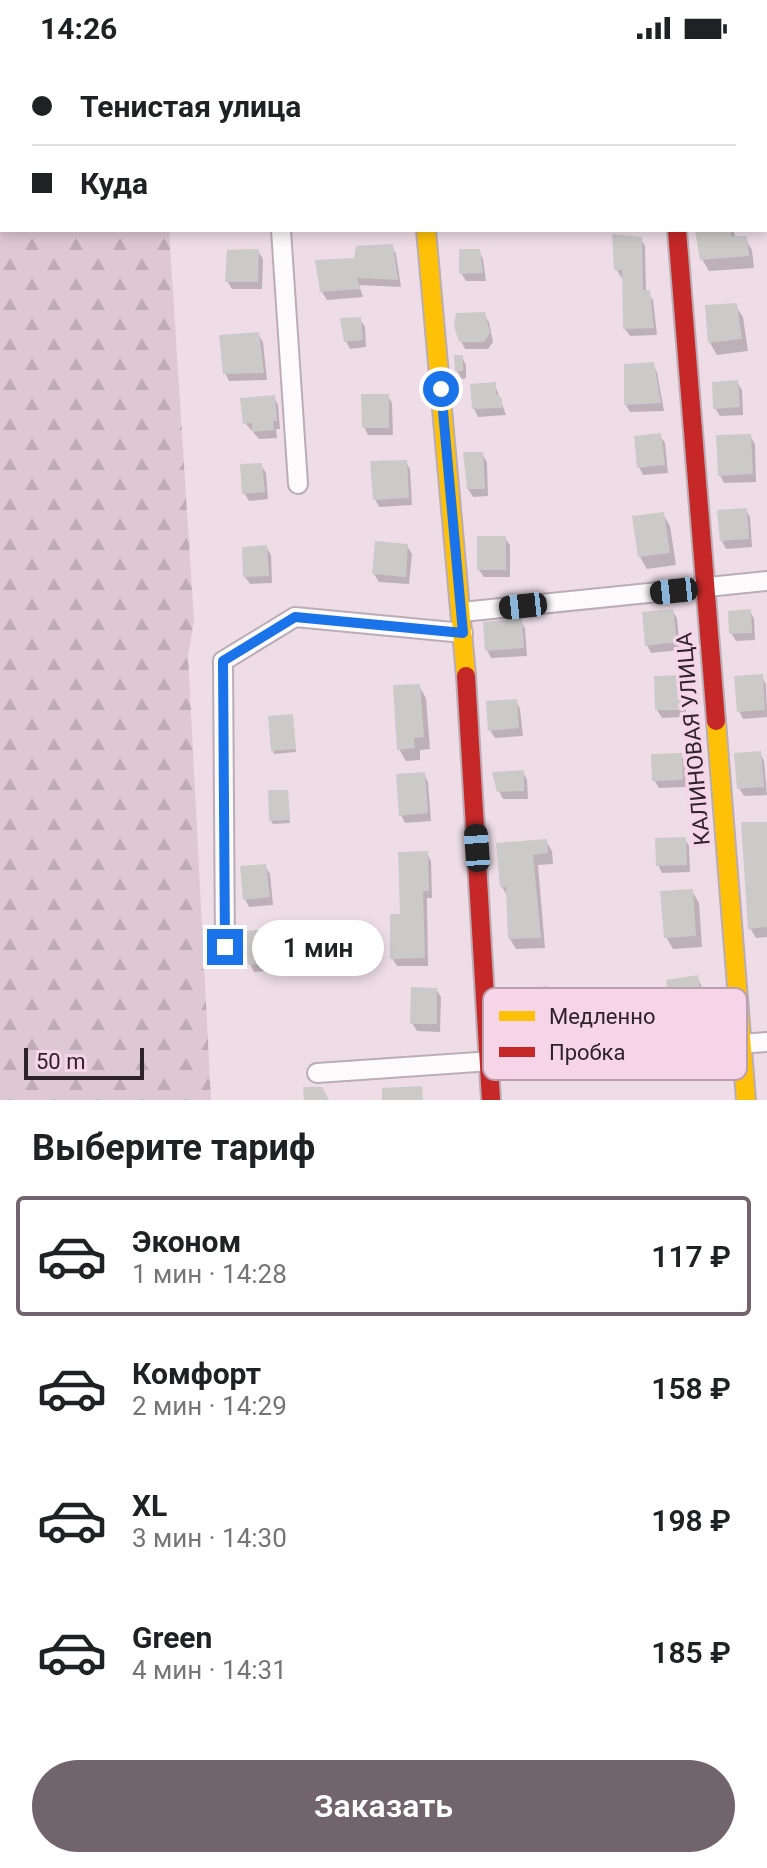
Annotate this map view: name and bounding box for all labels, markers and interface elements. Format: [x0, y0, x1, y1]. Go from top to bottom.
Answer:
text: 14:26 [40, 11, 117, 46]
text: Тенистая улица [80, 89, 301, 124]
text: Куда [80, 166, 148, 201]
route start [423, 371, 459, 407]
car [649, 577, 699, 605]
car [498, 592, 548, 620]
street label: КАЛИНОВАЯ УЛИЦА [671, 631, 715, 846]
car [463, 823, 491, 873]
callout: 1 мин [253, 919, 385, 975]
route end [207, 929, 243, 965]
text: 1 мин [283, 933, 353, 963]
legend [483, 988, 747, 1080]
text: Медленно [549, 1004, 655, 1029]
text: Пробка [549, 1040, 625, 1065]
scale bar [24, 1044, 144, 1080]
text: 50 m [36, 1049, 85, 1074]
text: Выберите тариф [32, 1127, 315, 1169]
icon: car [36, 1220, 108, 1292]
text: Эконом [132, 1224, 241, 1259]
text: 117 ₽ [651, 1239, 731, 1274]
text: 1 мин · 14:28 [132, 1259, 287, 1289]
icon: car [36, 1352, 108, 1424]
text: Комфорт [132, 1356, 261, 1391]
text: 158 ₽ [651, 1371, 731, 1406]
text: 2 мин · 14:29 [132, 1391, 287, 1421]
icon: car [36, 1484, 108, 1556]
text: XL [132, 1488, 167, 1523]
text: 198 ₽ [651, 1503, 731, 1538]
text: 3 мин · 14:30 [132, 1523, 287, 1553]
icon: car [36, 1616, 108, 1688]
text: Green [132, 1620, 212, 1655]
text: 185 ₽ [651, 1635, 731, 1670]
text: 4 мин · 14:31 [132, 1655, 287, 1685]
button: Заказать [32, 1760, 735, 1852]

